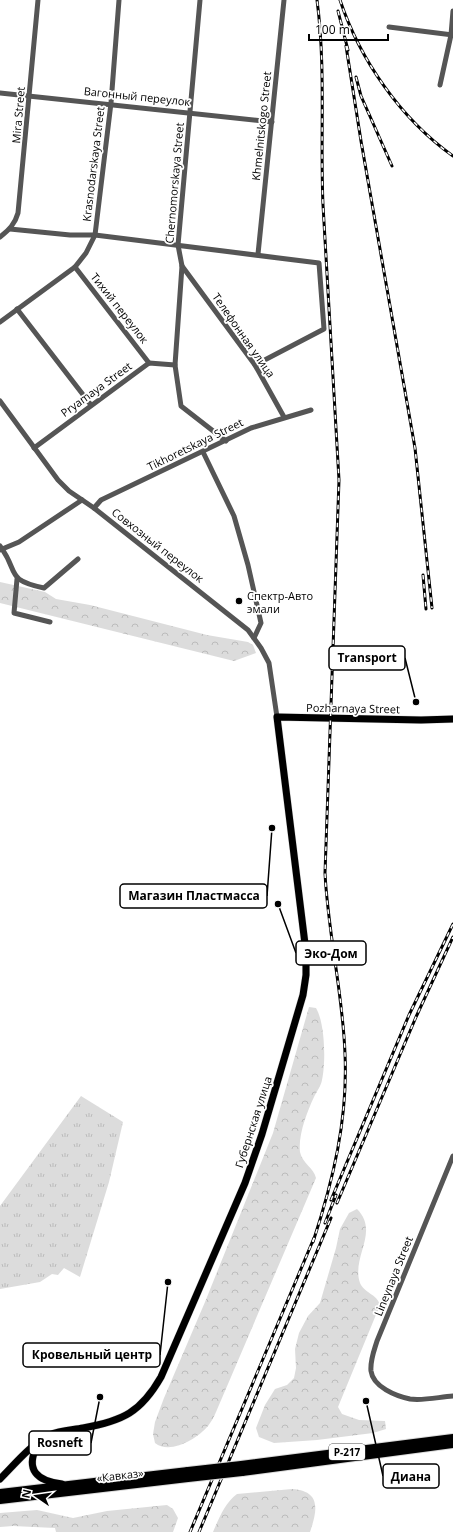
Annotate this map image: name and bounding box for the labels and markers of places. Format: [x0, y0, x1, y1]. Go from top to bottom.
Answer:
place label: Спектр-Авто эмали [247, 588, 314, 616]
marker: Спектр-Авто эмали [234, 596, 244, 606]
callout: Transport [329, 646, 405, 670]
callout: Магазин Пластмасса [120, 884, 267, 908]
callout: Эко-Дом [296, 941, 366, 965]
callout: Кровельный центр [23, 1343, 160, 1367]
callout: Rosneft [29, 1431, 91, 1455]
callout: Диана [383, 1464, 439, 1488]

